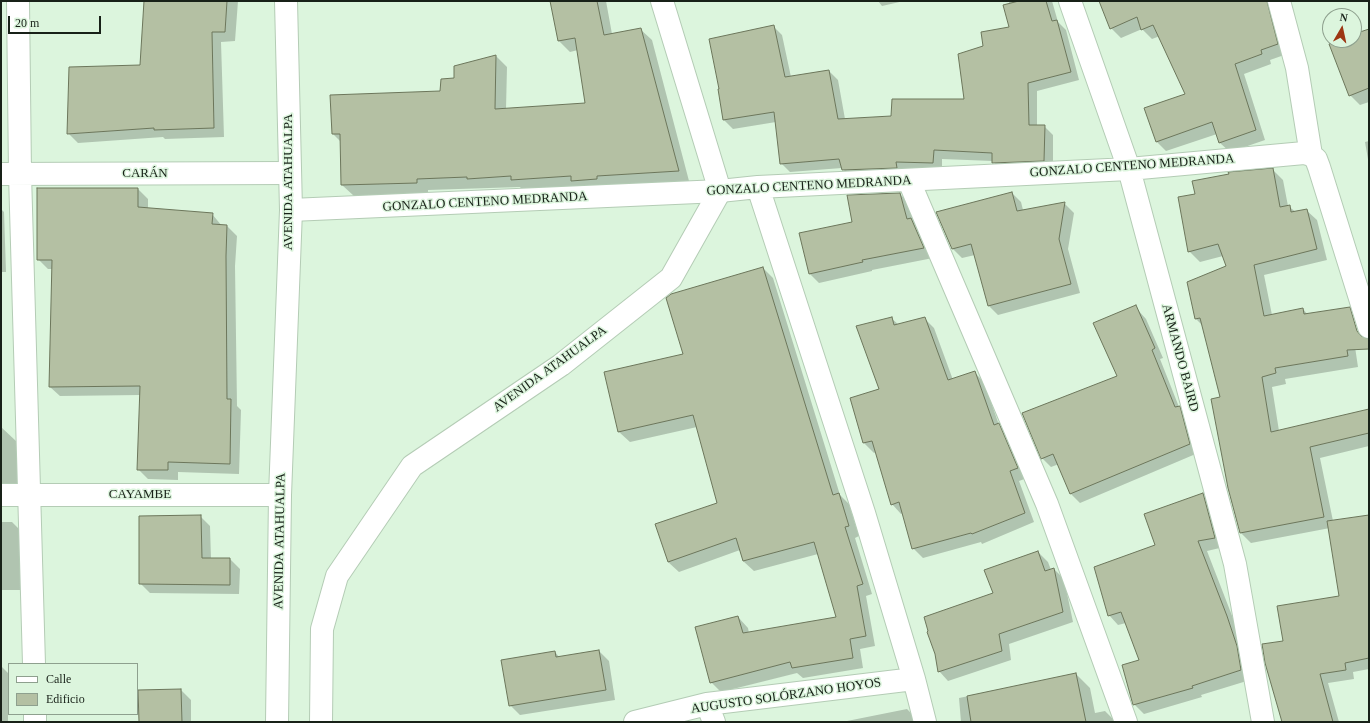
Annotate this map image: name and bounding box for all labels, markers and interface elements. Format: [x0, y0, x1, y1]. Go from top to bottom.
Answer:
scale bar [10, 8, 103, 34]
north arrow [1322, 8, 1362, 48]
text: N [1339, 11, 1349, 24]
text: 20 m [15, 16, 39, 30]
street label: AVENIDA ATAHUALPA [281, 114, 297, 250]
street label: GONZALO CENTENO MEDRANDA [1029, 151, 1235, 181]
street label: CARÁN [122, 166, 168, 182]
street label: GONZALO CENTENO MEDRANDA [706, 173, 912, 199]
street label: GONZALO CENTENO MEDRANDA [382, 189, 588, 215]
street label: ARMANDO BAIRD [1158, 302, 1202, 414]
street label: AVENIDA ATAHUALPA [490, 323, 610, 415]
street label: AVENIDA ATAHUALPA [271, 473, 289, 609]
street label: CAYAMBE [109, 487, 171, 503]
legend [8, 663, 138, 715]
text: Calle [46, 672, 71, 686]
street label: AUGUSTO SOLÓRZANO HOYOS [690, 675, 882, 717]
text: Edificio [46, 692, 85, 706]

